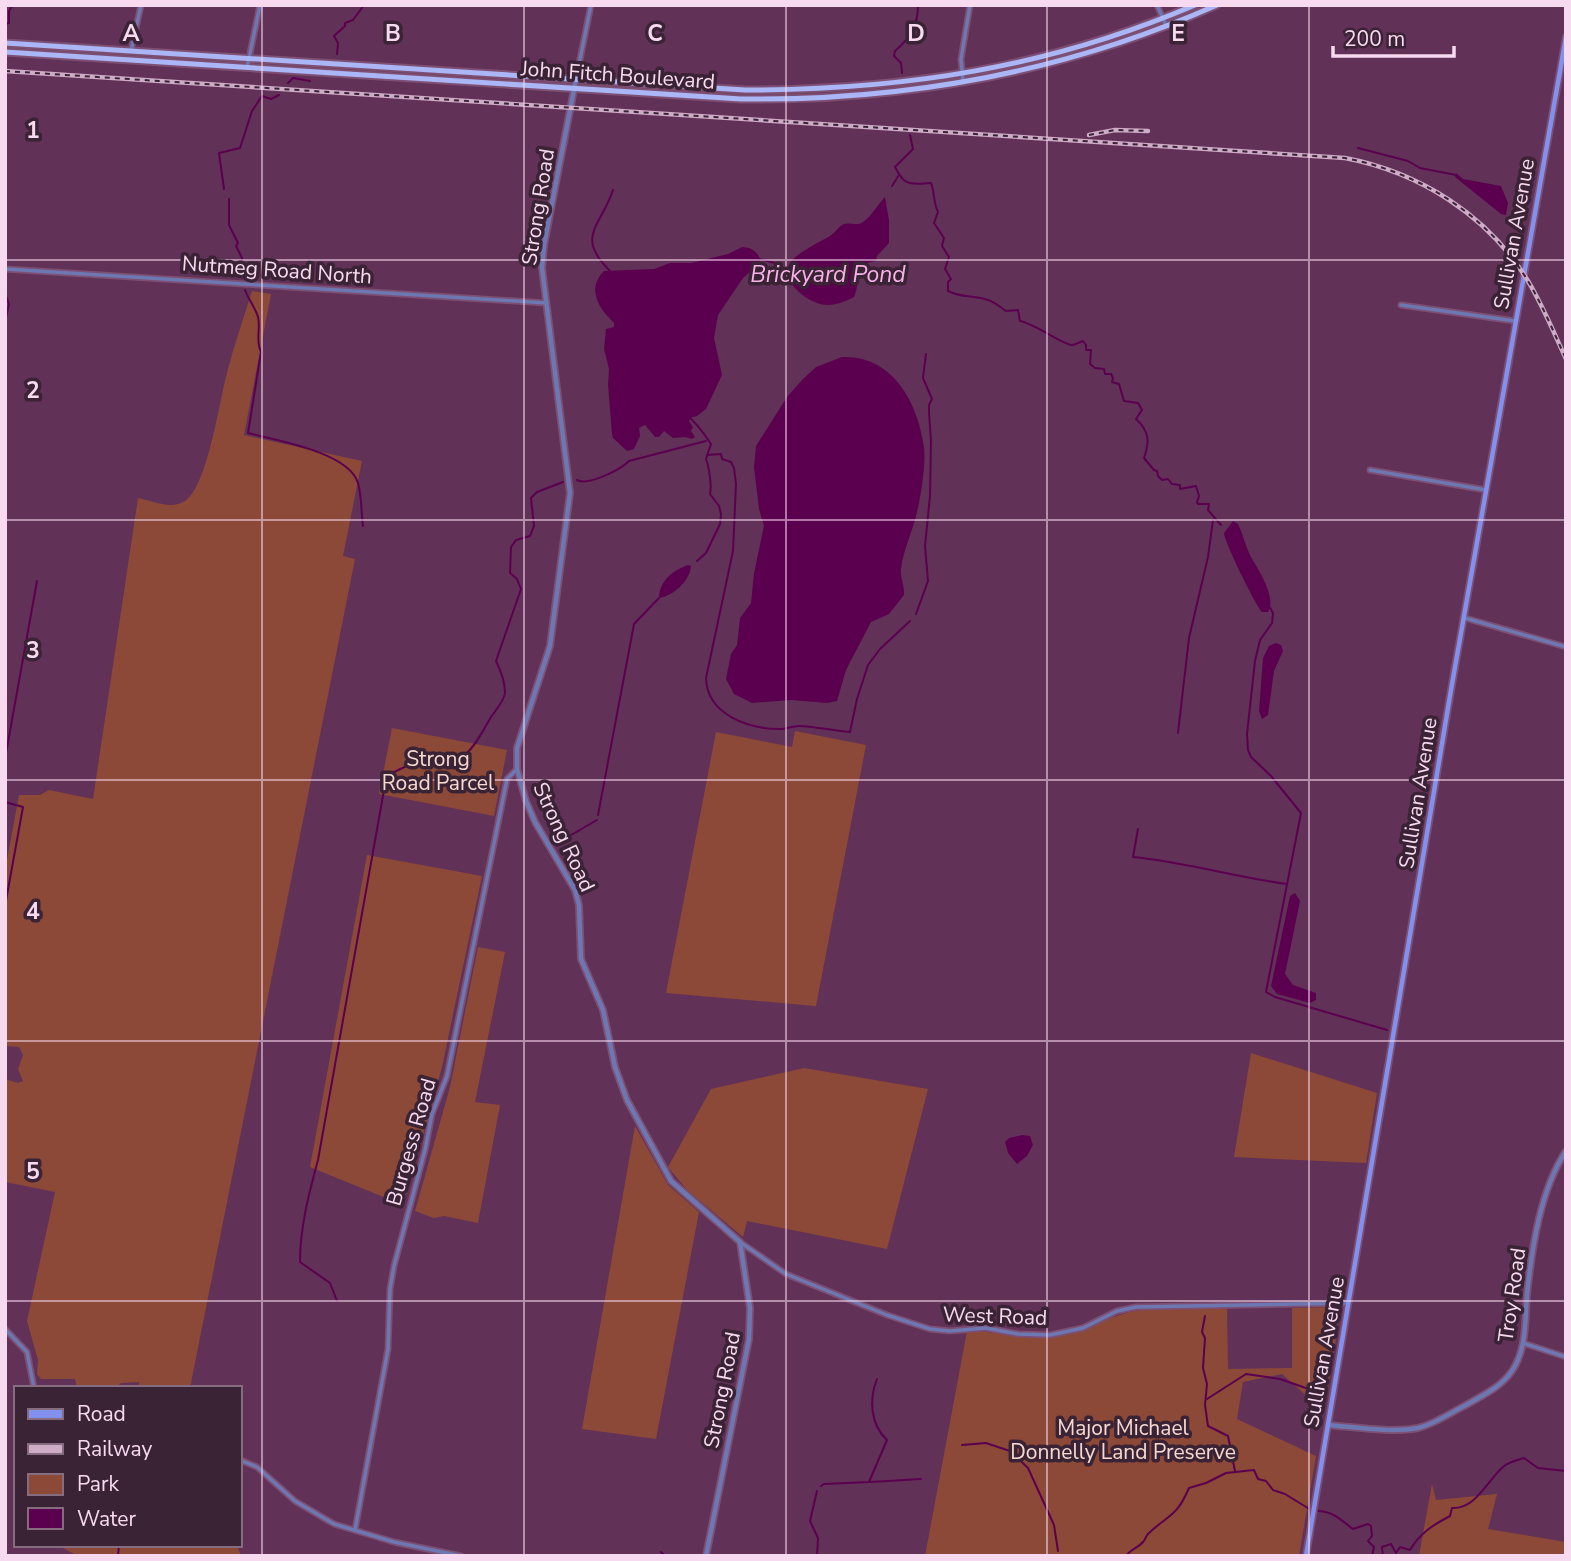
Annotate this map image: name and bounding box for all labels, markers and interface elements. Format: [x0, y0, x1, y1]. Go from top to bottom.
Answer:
scale bar [1333, 14, 1454, 58]
text: A [122, 18, 140, 49]
text: B [385, 18, 401, 49]
text: C [647, 18, 663, 49]
text: D [907, 18, 925, 49]
text: E [1171, 18, 1185, 49]
text: 200 m [1344, 25, 1405, 53]
street label: John Fitch Boulevard [519, 54, 716, 96]
text: 1 [26, 115, 40, 146]
street label: Strong Road [515, 147, 561, 267]
street label: Sullivan Avenue [1487, 156, 1541, 312]
street label: Nutmeg Road North [181, 249, 373, 291]
water label: Brickyard Pond [750, 259, 906, 290]
text: 2 [26, 375, 40, 406]
text: 3 [26, 635, 40, 666]
street label: Sullivan Avenue [1392, 715, 1444, 871]
park label: Strong Road Parcel [382, 745, 495, 797]
street label: Strong Road [526, 778, 602, 896]
text: 4 [26, 896, 40, 927]
street label: Burgess Road [379, 1075, 443, 1209]
text: 5 [26, 1156, 40, 1187]
street label: Troy Road [1492, 1246, 1532, 1344]
street label: Sullivan Avenue [1297, 1274, 1351, 1430]
street label: West Road [942, 1300, 1048, 1332]
street label: Strong Road [697, 1330, 747, 1450]
legend [14, 1386, 242, 1547]
text: Road [77, 1400, 126, 1428]
park label: Major Michael Donnelly Land Preserve [1010, 1414, 1236, 1466]
text: Railway [77, 1435, 152, 1463]
text: Park [77, 1470, 119, 1498]
text: Water [77, 1505, 136, 1533]

